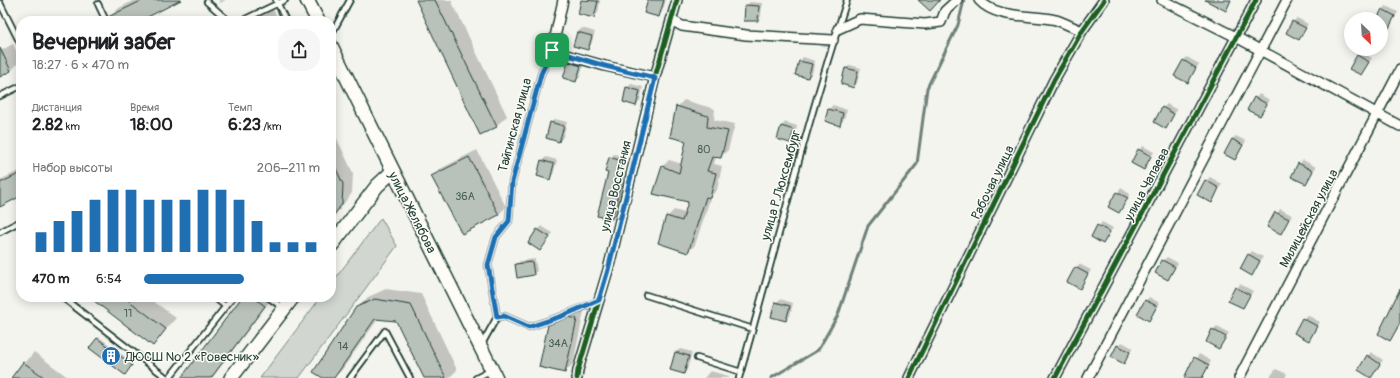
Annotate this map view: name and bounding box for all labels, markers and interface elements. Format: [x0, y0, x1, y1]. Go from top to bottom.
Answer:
north arrow [1344, 12, 1388, 56]
map controls [1344, 12, 1388, 56]
text: Вечерний забег [32, 28, 175, 56]
button: share [278, 29, 320, 71]
pin [535, 33, 569, 67]
icon: arrive [541, 39, 563, 61]
text: 18:27 · 6 × 470 m [32, 57, 129, 73]
street label: Тайгинская улица [495, 76, 535, 174]
text: Дистанция [32, 101, 82, 114]
text: Время [130, 101, 159, 114]
text: Темп [228, 101, 252, 114]
text: 2.82 [32, 114, 63, 135]
text: 18:00 [130, 114, 173, 135]
text: 6:23 [228, 114, 261, 135]
text: km [63, 120, 80, 133]
text: /km [261, 120, 282, 133]
street label: улица Р.Люксембург [757, 128, 805, 243]
street label: улица Восстания [597, 139, 635, 234]
house number: 80 [697, 143, 711, 156]
street label: Рабочая улица [968, 143, 1018, 222]
street label: улица Чапаева [1120, 145, 1173, 225]
text: Набор высоты [32, 160, 113, 176]
text: 206–211 m [257, 160, 320, 176]
street label: Милицейская улица [1276, 166, 1342, 270]
street label: улица Желябова [384, 168, 439, 256]
house number: 36А [455, 190, 475, 203]
text: 470 m [32, 271, 70, 287]
text: 6:54 [96, 271, 122, 287]
house number: 11 [124, 307, 132, 320]
house number: 34А [548, 337, 568, 350]
house number: 14 [338, 340, 349, 353]
building icon: ДЮСШ № 2 «Ровесник» [100, 345, 122, 367]
place label: ДЮСШ № 2 «Ровесник» [124, 349, 259, 365]

